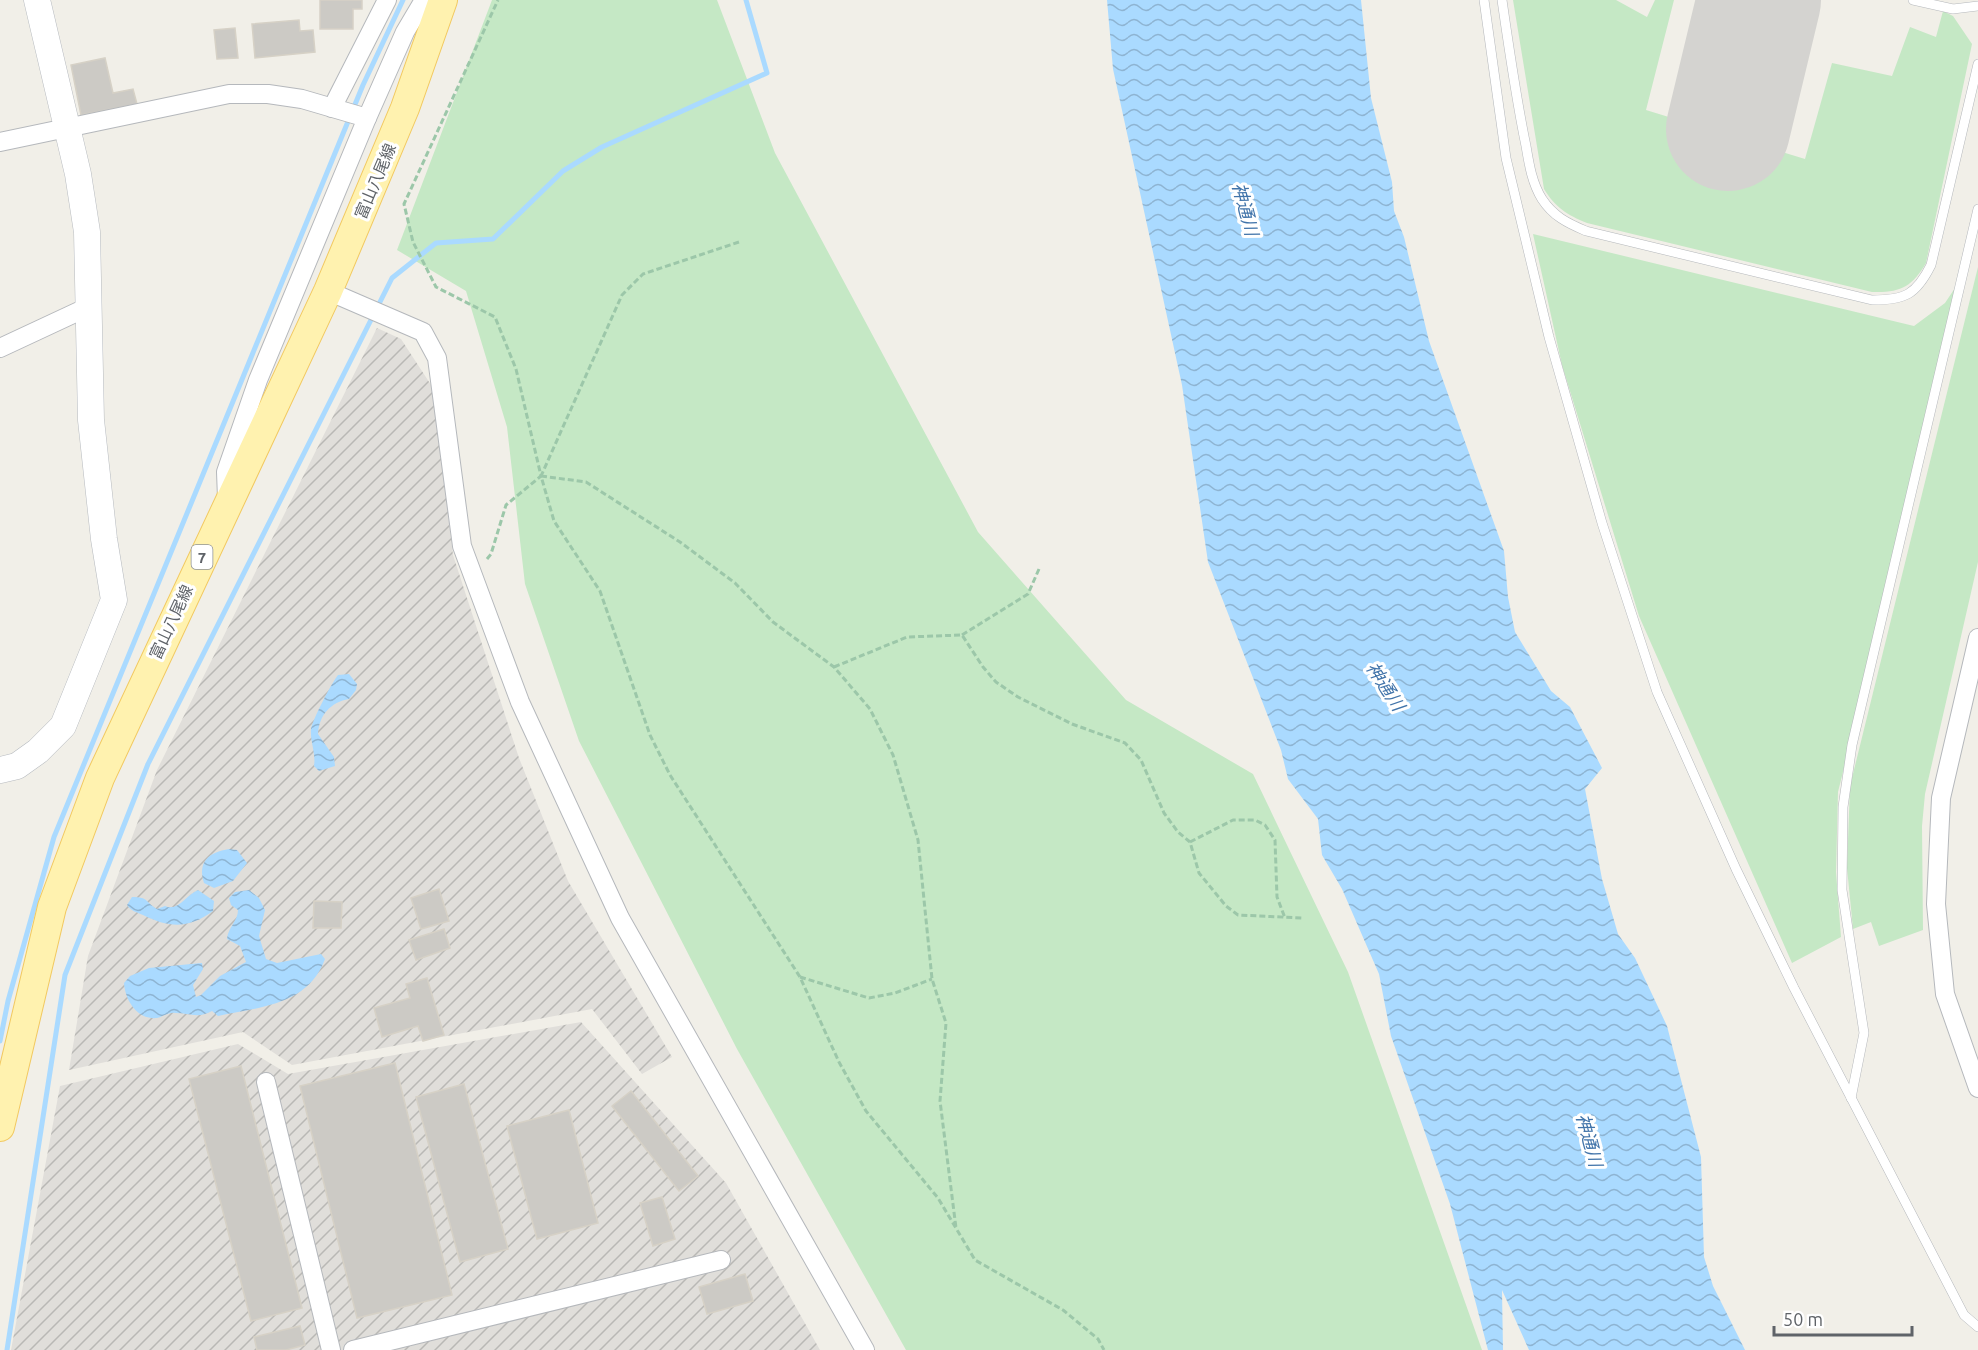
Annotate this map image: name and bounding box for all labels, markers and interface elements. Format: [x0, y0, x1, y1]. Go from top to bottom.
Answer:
street label: 富山八尾線 [351, 141, 399, 221]
water label: 神通川 [1229, 180, 1263, 240]
road number: 7 [192, 545, 212, 569]
street label: 富山八尾線 [146, 582, 196, 662]
water label: 神通川 [1363, 658, 1410, 716]
water label: 神通川 [1573, 1111, 1607, 1171]
scale bar [1774, 1299, 1912, 1337]
text: 50 m [1783, 1309, 1823, 1329]

